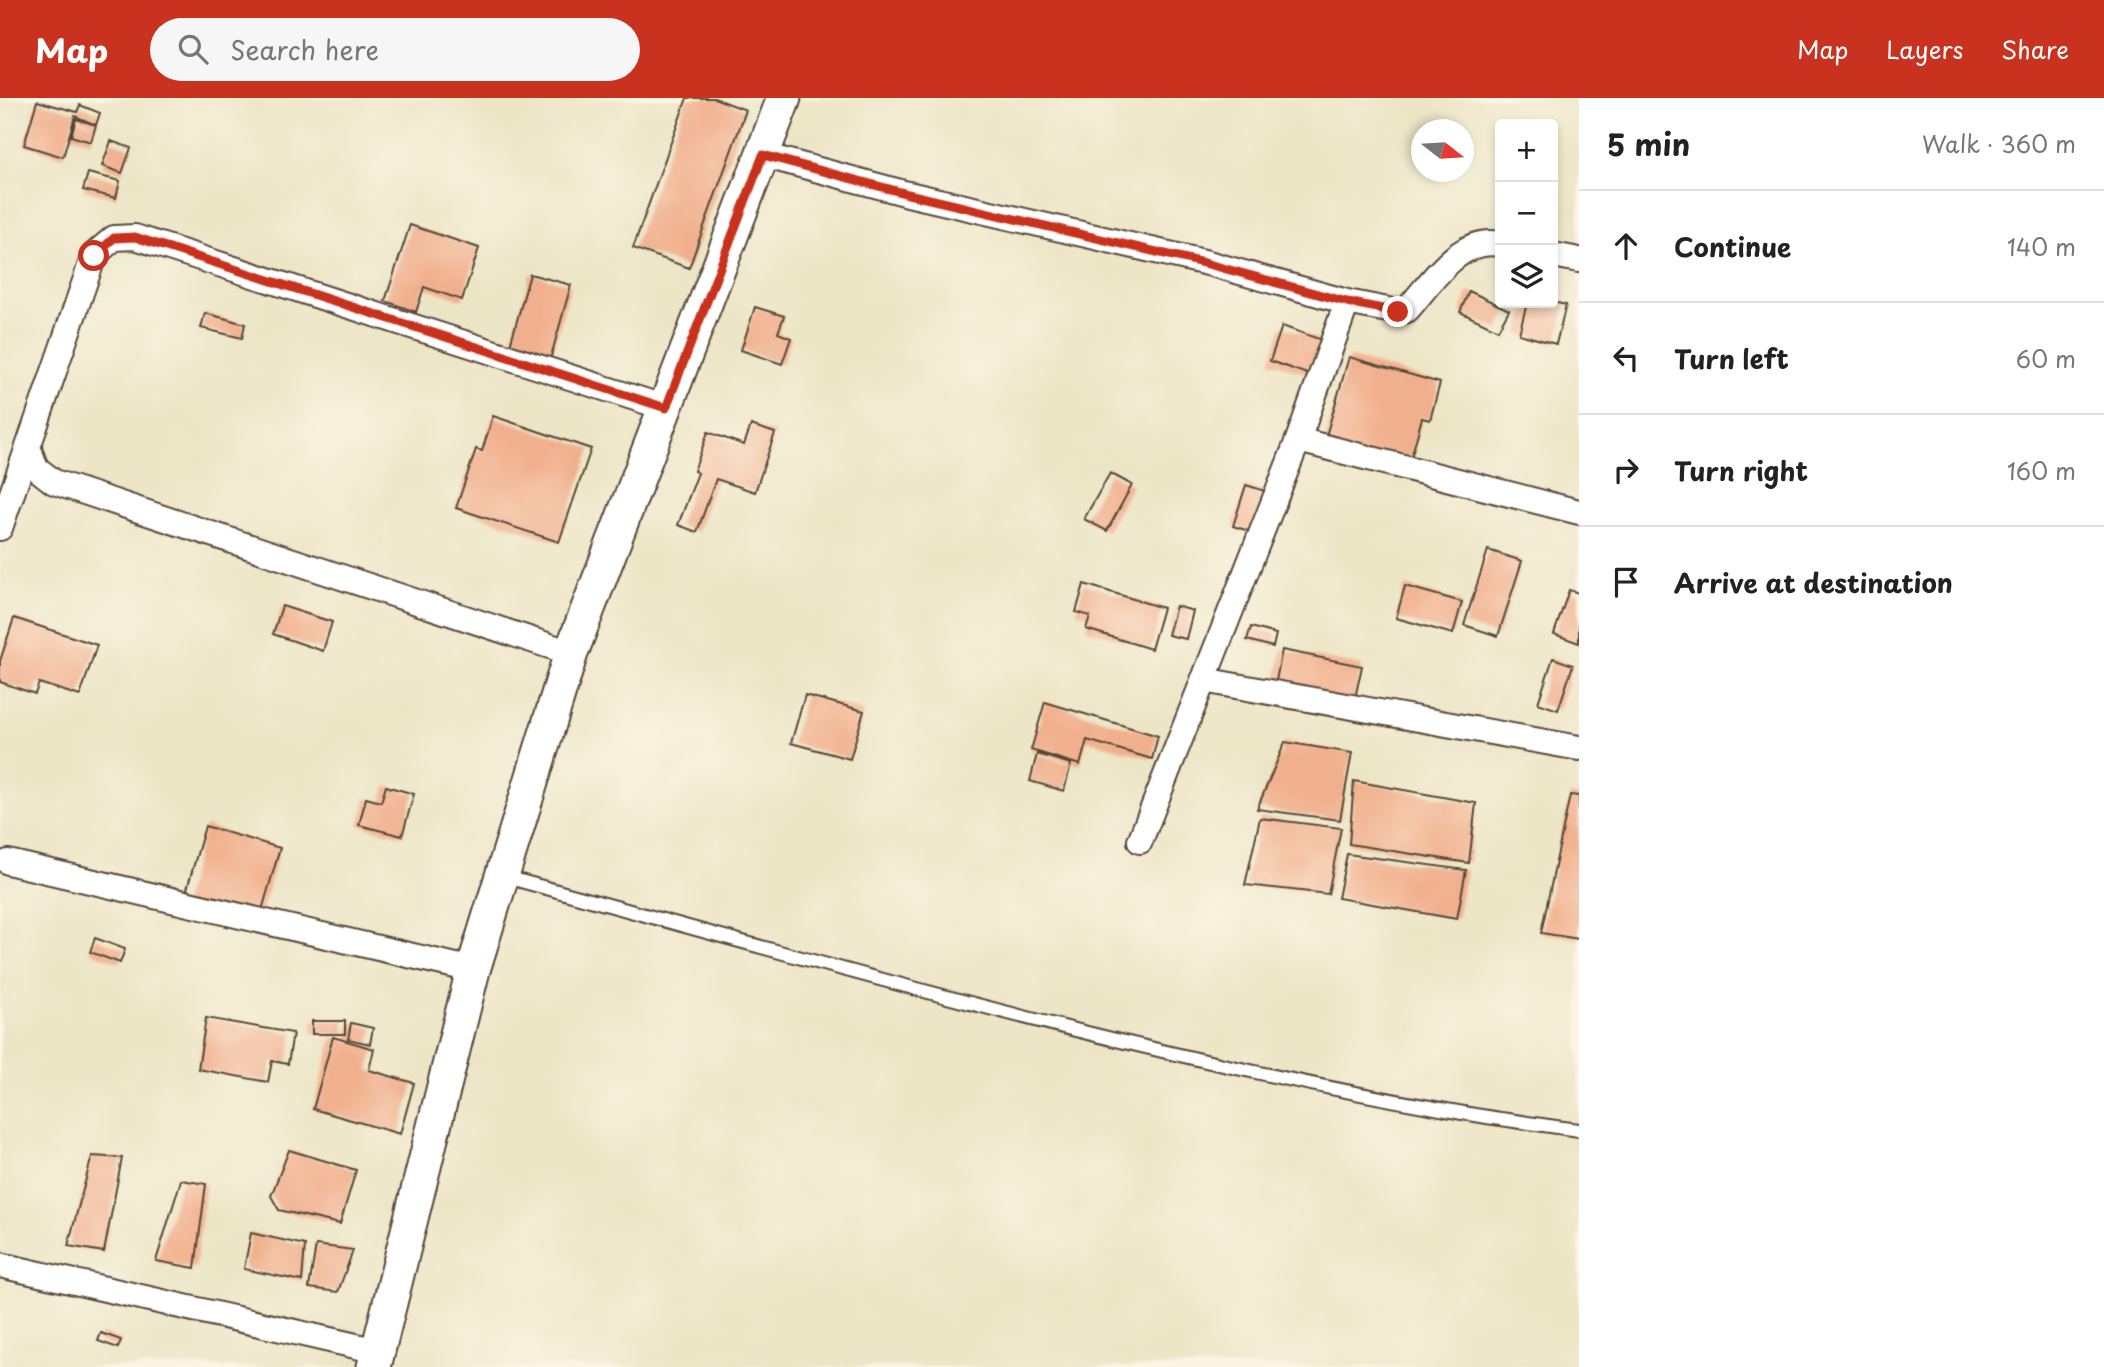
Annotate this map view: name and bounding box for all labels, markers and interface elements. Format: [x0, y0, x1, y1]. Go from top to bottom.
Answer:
search box [150, 18, 640, 81]
text: Map [35, 24, 108, 74]
icon: search [174, 30, 212, 68]
text: Search here [230, 30, 379, 69]
text: Map [1797, 31, 1848, 67]
text: Layers [1886, 31, 1963, 67]
text: Share [2001, 31, 2069, 67]
north arrow [1411, 119, 1474, 182]
map controls [1495, 119, 1558, 308]
button: + [1495, 119, 1558, 182]
text: 5 min [1607, 121, 1690, 166]
text: Walk · 360 m [1922, 126, 2076, 161]
button: − [1495, 182, 1558, 245]
icon: ahead [1607, 227, 1645, 265]
text: Continue [1674, 227, 1791, 266]
text: 140 m [2007, 229, 2076, 264]
route start [78, 240, 109, 271]
button: layers [1495, 245, 1558, 308]
route end [1382, 296, 1413, 327]
icon: left [1607, 339, 1645, 377]
text: Turn left [1674, 339, 1789, 378]
text: 60 m [2016, 341, 2076, 376]
icon: right [1607, 451, 1645, 489]
text: Turn right [1674, 451, 1808, 490]
text: 160 m [2007, 453, 2076, 488]
icon: arrive [1607, 563, 1645, 601]
text: Arrive at destination [1674, 563, 1953, 602]

